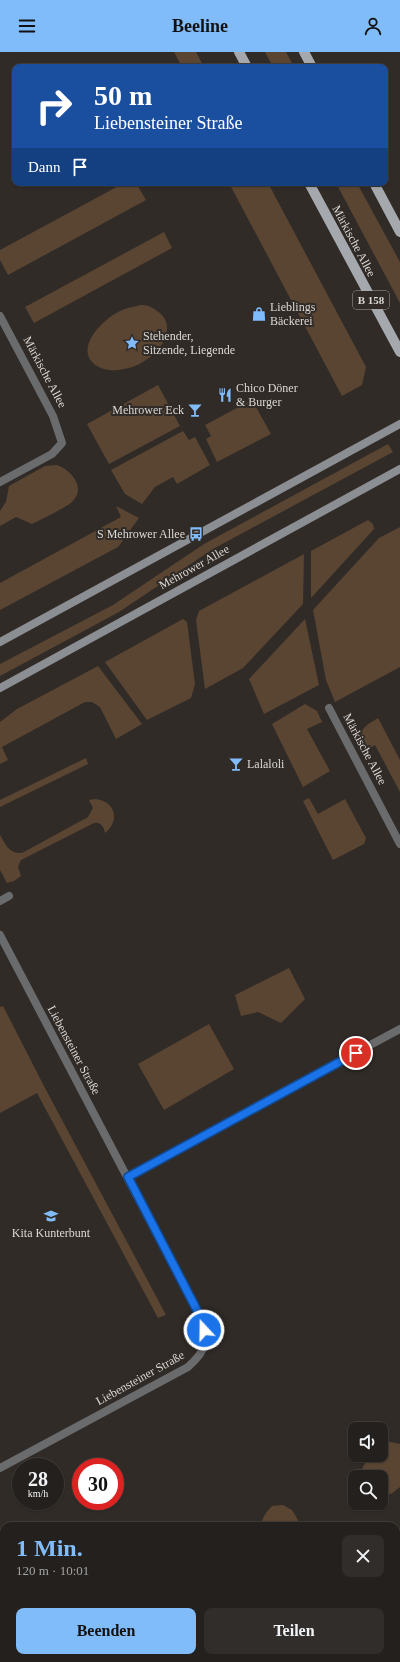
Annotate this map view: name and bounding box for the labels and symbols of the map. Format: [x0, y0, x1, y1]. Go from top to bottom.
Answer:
street label: Märkische Allee [329, 203, 379, 279]
road number: B 158 [353, 291, 389, 309]
place label: Lieblings Bäckerei [270, 300, 316, 328]
shop icon: Lieblings Bäckerei [251, 306, 267, 322]
place label: Stehender, Sitzende, Liegende [143, 329, 235, 357]
street label: Märkische Allee [20, 334, 70, 410]
place icon: Stehender, Sitzende, Liegende [124, 335, 140, 351]
place label: Chico Döner & Burger [236, 381, 298, 409]
restaurant icon: Chico Döner & Burger [217, 387, 233, 403]
bar icon: Mehrower Eck [187, 402, 203, 418]
place label: Mehrower Eck [112, 403, 184, 417]
bus stop icon: S Mehrower Allee [188, 526, 204, 542]
place label: S Mehrower Allee [97, 527, 185, 541]
street label: Mehrower Allee [156, 542, 232, 592]
street label: Märkische Allee [340, 711, 390, 787]
bar icon: Lalaloli [228, 756, 244, 772]
place label: Lalaloli [247, 757, 285, 771]
street label: Liebensteiner Straße [45, 1003, 103, 1097]
pin [339, 1036, 373, 1070]
school or university icon: Kita Kunterbunt [43, 1208, 59, 1224]
place label: Kita Kunterbunt [12, 1226, 91, 1240]
position arrow [183, 1309, 225, 1351]
street label: Liebensteiner Straße [93, 1348, 187, 1408]
speed limit sign: 30 [72, 1458, 124, 1510]

